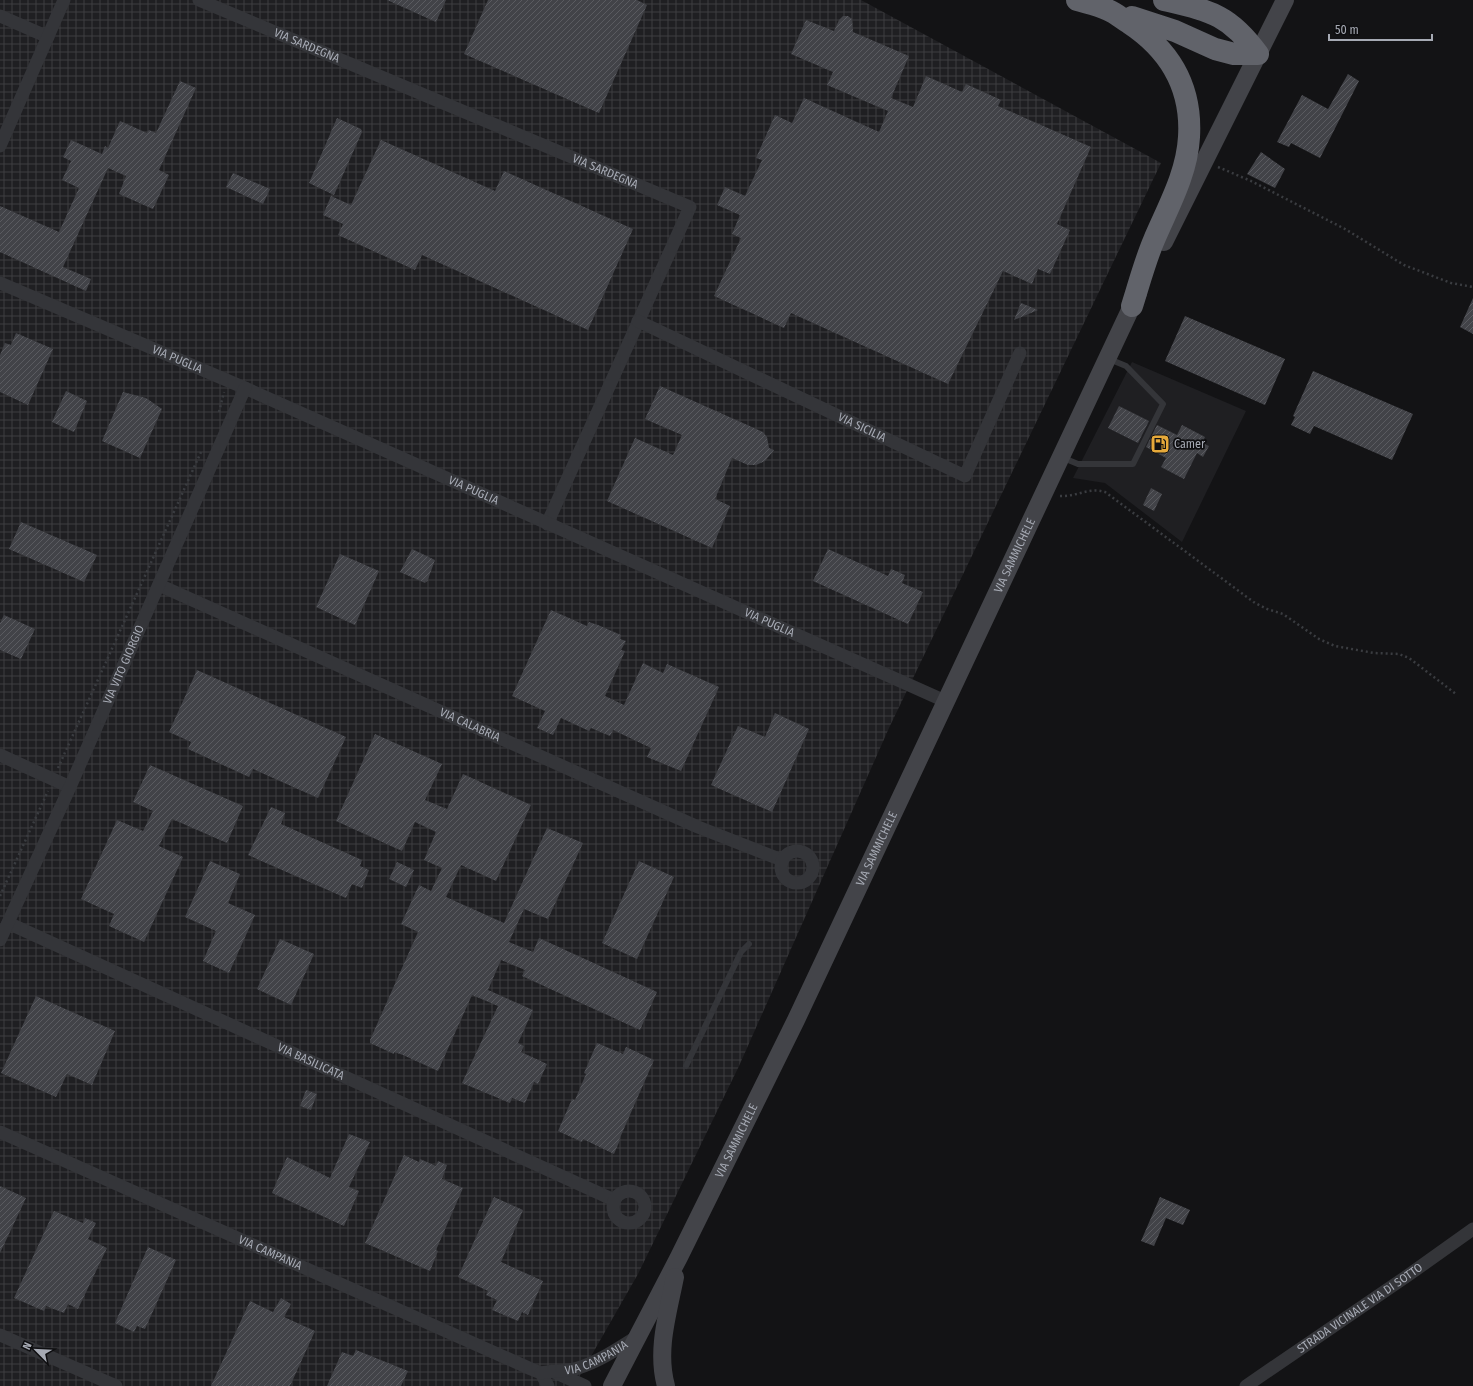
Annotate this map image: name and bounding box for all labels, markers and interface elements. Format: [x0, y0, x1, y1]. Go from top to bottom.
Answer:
scale bar [1329, 16, 1432, 42]
text: 50 m [1335, 23, 1359, 37]
street label: VIA SARDEGNA [272, 25, 342, 66]
street label: VIA SARDEGNA [570, 151, 641, 192]
street label: VIA PUGLIA [150, 342, 205, 376]
street label: VIA SICILIA [836, 410, 889, 445]
fuel station icon: Camer [1149, 433, 1171, 455]
place label: Camer [1174, 437, 1206, 451]
street label: VIA PUGLIA [446, 473, 502, 508]
street label: VIA SAMMICHELE [991, 516, 1038, 595]
street label: VIA PUGLIA [742, 605, 797, 640]
street label: VIA VITO GIORGIO [100, 623, 147, 706]
street label: VIA CALABRIA [438, 705, 503, 745]
street label: VIA SAMMICHELE [853, 809, 900, 888]
street label: VIA BASILICATA [275, 1040, 347, 1083]
street label: VIA SAMMICHELE [712, 1101, 761, 1180]
street label: VIA CAMPANIA [236, 1232, 305, 1273]
street label: STRADA VICINALE VIA DI SOTTO [1295, 1260, 1425, 1356]
north arrow [16, 1330, 56, 1370]
street label: VIA CAMPANIA [564, 1337, 631, 1377]
text: N [20, 1340, 35, 1352]

